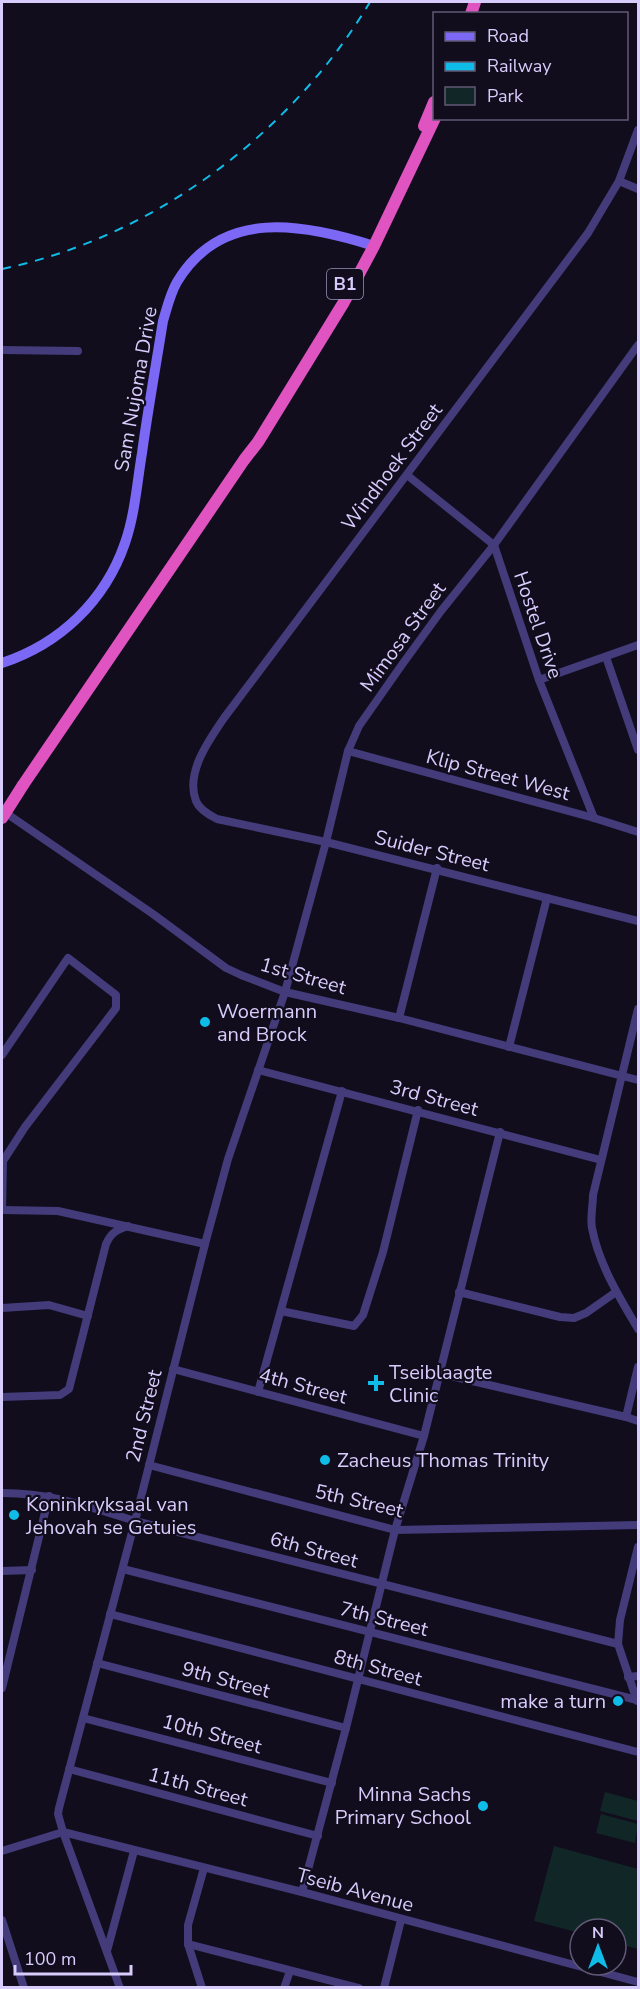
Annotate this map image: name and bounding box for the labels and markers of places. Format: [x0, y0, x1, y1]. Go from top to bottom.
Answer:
place label: Woermann and Brock [217, 998, 317, 1048]
marker: Woermann and Brock [198, 1015, 212, 1029]
place label: Tseiblaagte Clinic [389, 1359, 492, 1409]
marker: Tseiblaagte Clinic [367, 1374, 385, 1392]
place label: Zacheus Thomas Trinity [337, 1447, 550, 1474]
marker: Zacheus Thomas Trinity [318, 1453, 332, 1467]
place label: Koninkryksaal van Jehovah se Getuies [25, 1491, 196, 1541]
marker: Koninkryksaal van Jehovah se Getuies [7, 1508, 21, 1522]
place label: make a turn [500, 1688, 606, 1715]
marker: make a turn [611, 1694, 625, 1708]
place label: Minna Sachs Primary School [335, 1781, 471, 1831]
marker: Minna Sachs Primary School [476, 1799, 490, 1813]

